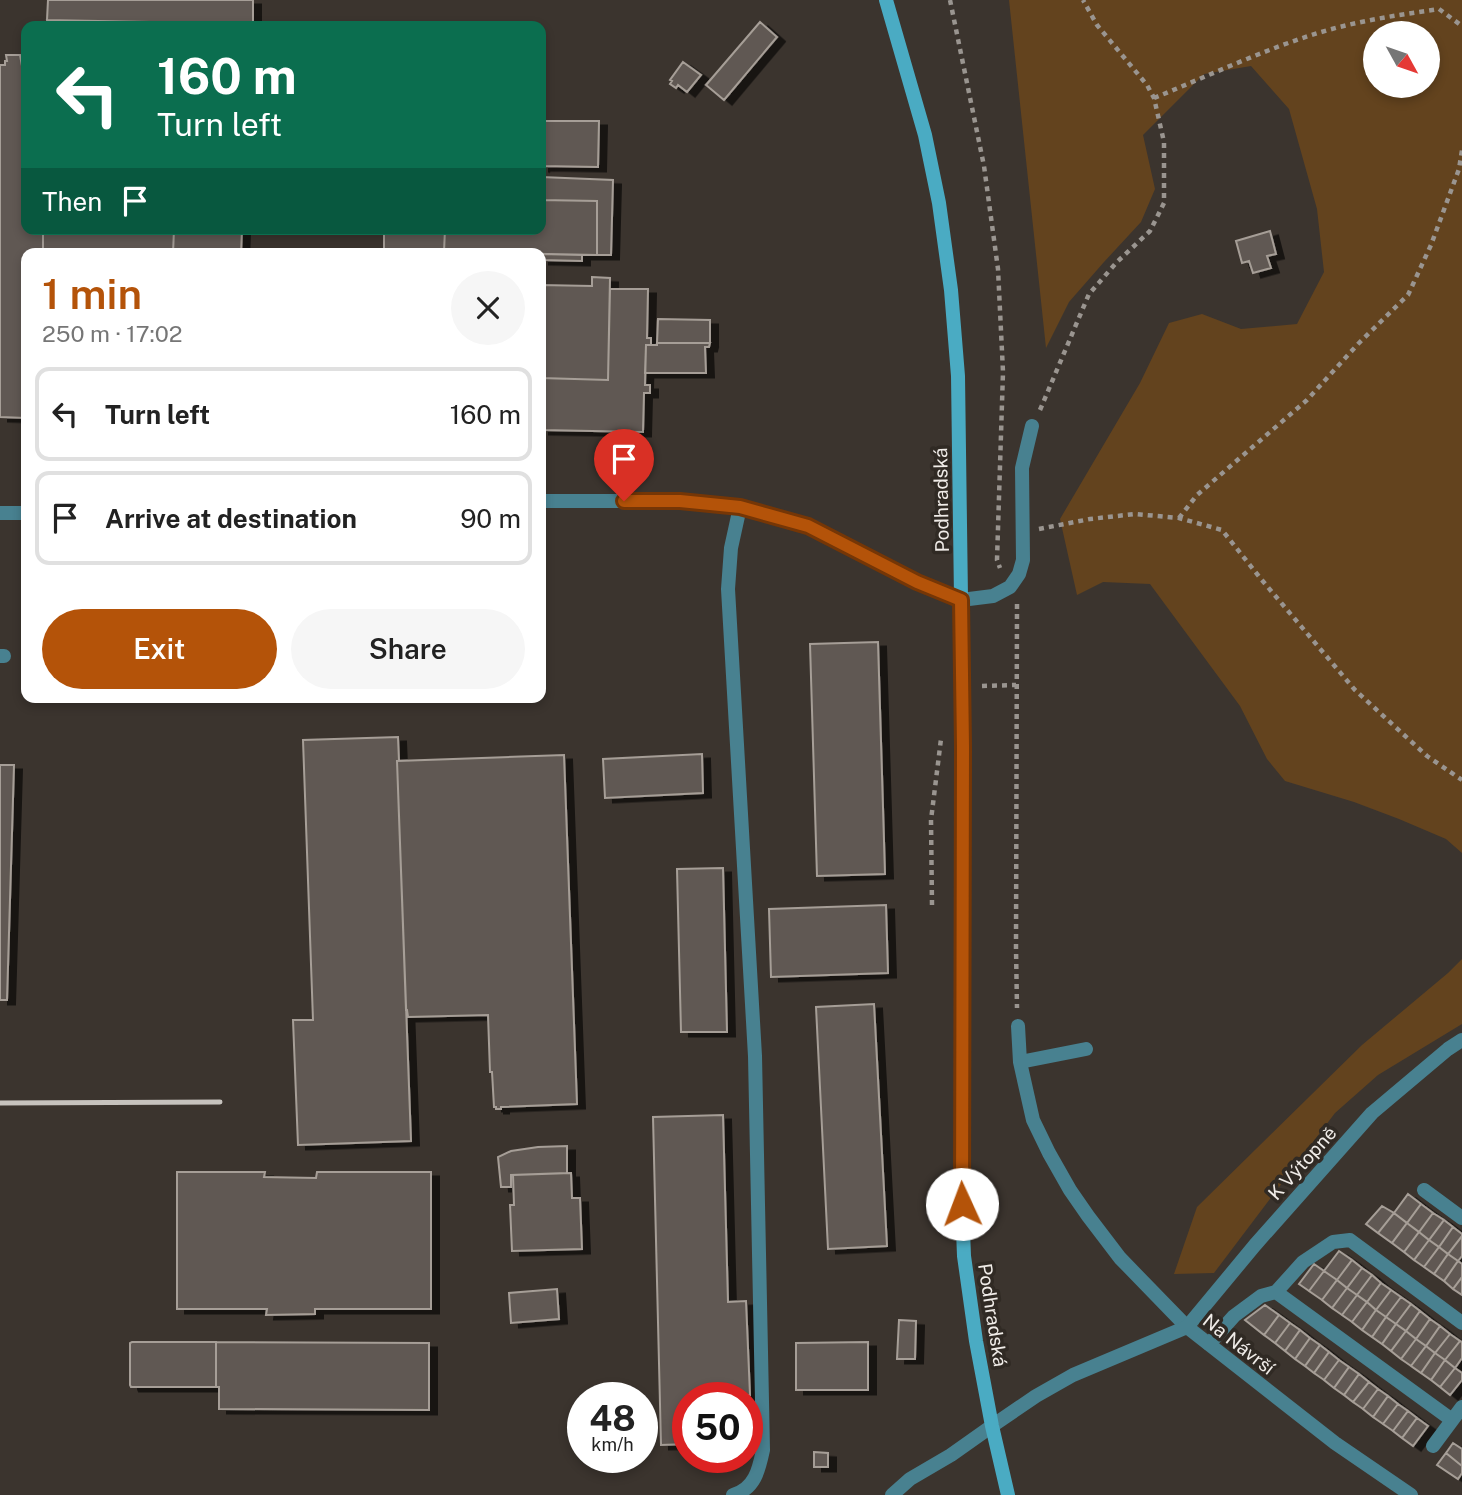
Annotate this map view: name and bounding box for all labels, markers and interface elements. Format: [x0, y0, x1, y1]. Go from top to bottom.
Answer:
north arrow [1363, 21, 1440, 98]
map controls [1363, 21, 1440, 98]
text: 160 m [157, 47, 297, 105]
icon: left [42, 49, 133, 140]
text: Turn left [157, 106, 282, 143]
icon: arrive [116, 182, 154, 220]
text: Then [42, 186, 102, 217]
text: 1 min [42, 269, 142, 318]
button: close [451, 271, 525, 345]
text: 250 m · 17:02 [42, 320, 182, 347]
icon: left [46, 395, 84, 433]
text: Turn left [105, 399, 210, 430]
text: 160 m [450, 399, 521, 430]
pin [594, 429, 654, 501]
icon: arrive [605, 440, 643, 478]
street label: Podhradská [929, 448, 953, 552]
icon: arrive [46, 499, 84, 537]
text: Arrive at destination [105, 503, 357, 534]
text: 90 m [460, 503, 521, 534]
button: Exit [42, 609, 277, 689]
button: Share [291, 609, 525, 689]
street label: K Výtopně [1263, 1122, 1341, 1204]
position arrow [925, 1167, 999, 1241]
street label: Podhradská [974, 1262, 1012, 1368]
street label: Na Návrší [1199, 1309, 1280, 1379]
speed limit sign: 50 [672, 1382, 763, 1473]
text: 48 [589, 1398, 636, 1439]
text: km/h [591, 1434, 634, 1455]

